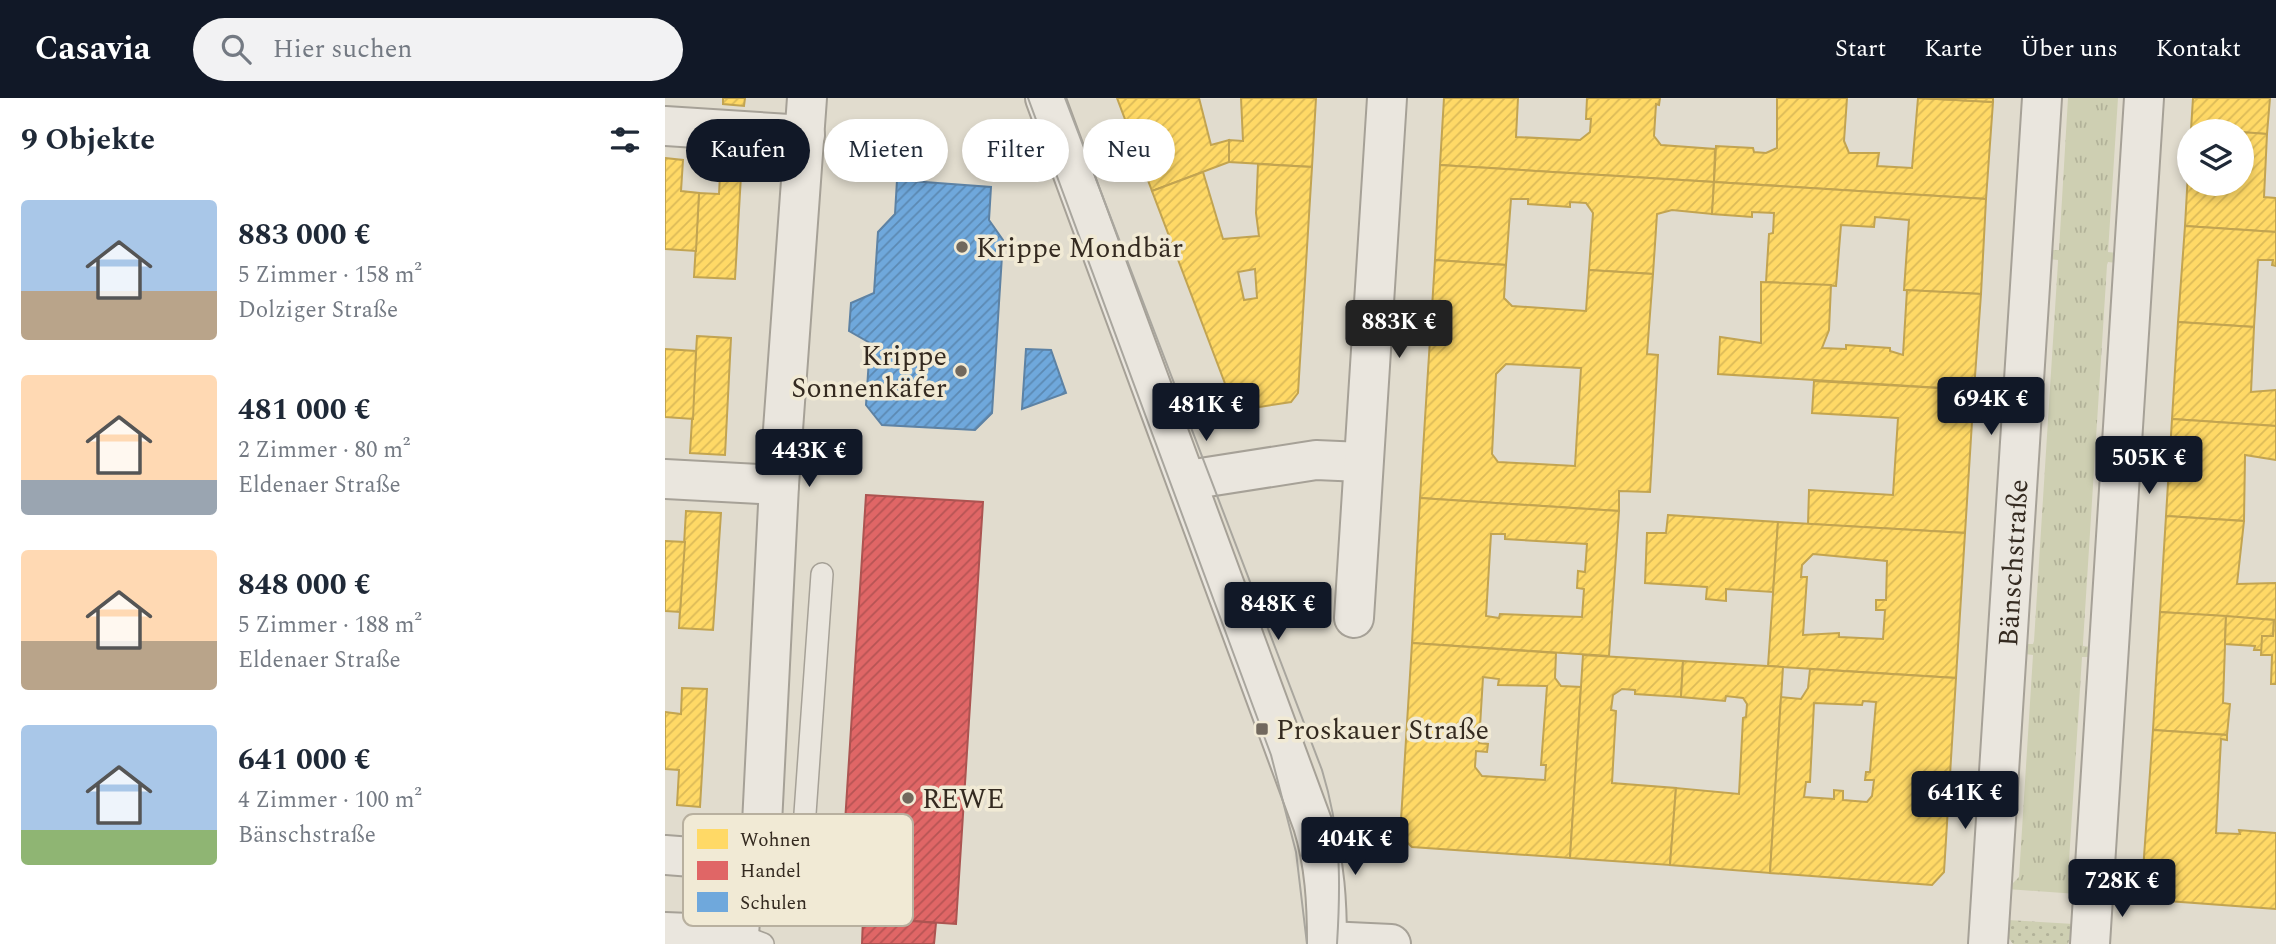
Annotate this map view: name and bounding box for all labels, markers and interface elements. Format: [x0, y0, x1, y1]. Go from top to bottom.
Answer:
search box [193, 18, 683, 81]
text: Casavia [35, 24, 151, 74]
text: Hier suchen [273, 29, 413, 69]
icon: search [217, 30, 255, 68]
text: Start [1835, 31, 1886, 67]
text: Karte [1924, 31, 1982, 67]
text: Über uns [2020, 31, 2118, 67]
text: Kontakt [2156, 31, 2241, 67]
text: 9 Objekte [21, 117, 155, 163]
chip: Kaufen [686, 119, 810, 182]
chip: Mieten [824, 119, 948, 182]
chip: Filter [962, 119, 1069, 182]
chip: Neu [1083, 119, 1175, 182]
map controls [2177, 119, 2254, 196]
button: layers [2177, 119, 2254, 196]
icon: filters [606, 121, 644, 159]
text: 883 000 € [238, 212, 371, 258]
place label: Krippe Mondbär [976, 227, 1183, 270]
icon: home [77, 228, 161, 312]
marker: Krippe Mondbär [954, 239, 970, 255]
text: 5 Zimmer · 158 m² [238, 258, 422, 293]
text: Dolziger Straße [238, 293, 398, 328]
pin: 883K € [1342, 300, 1456, 360]
text: 883K € [1361, 305, 1437, 340]
place label: Krippe Sonnenkäfer [791, 335, 947, 410]
marker: Krippe Sonnenkäfer [953, 363, 969, 379]
pin: 694K € [1934, 378, 2048, 437]
text: 694K € [1953, 382, 2029, 417]
pin: 481K € [1149, 384, 1263, 443]
text: 481 000 € [238, 387, 371, 433]
text: 481K € [1168, 388, 1244, 423]
icon: home [77, 403, 161, 487]
pin: 443K € [752, 430, 866, 489]
text: 2 Zimmer · 80 m² [238, 433, 410, 468]
text: 443K € [771, 434, 847, 469]
pin: 505K € [2092, 436, 2206, 496]
text: 505K € [2111, 441, 2187, 476]
text: Eldenaer Straße [238, 468, 401, 503]
street label: Bänschstraße [1987, 478, 2041, 648]
text: 848 000 € [238, 562, 371, 608]
icon: home [77, 578, 161, 662]
pin: 848K € [1221, 582, 1335, 642]
text: 848K € [1240, 587, 1316, 622]
text: 5 Zimmer · 188 m² [238, 608, 422, 643]
text: Eldenaer Straße [238, 643, 401, 678]
place label: Proskauer Straße [1276, 709, 1489, 752]
marker: Proskauer Straße [1254, 721, 1270, 737]
text: 641 000 € [238, 737, 371, 783]
icon: home [77, 753, 161, 837]
pin: 641K € [1908, 772, 2022, 831]
text: 641K € [1927, 776, 2003, 811]
place label: REWE [922, 778, 1005, 821]
text: 4 Zimmer · 100 m² [238, 783, 422, 818]
marker: REWE [900, 790, 916, 806]
legend [683, 814, 913, 926]
text: Bänschstraße [238, 818, 376, 853]
pin: 404K € [1298, 818, 1412, 877]
text: 404K € [1317, 822, 1393, 857]
text: Wohnen [740, 826, 811, 855]
text: Handel [740, 857, 801, 886]
pin: 728K € [2065, 860, 2179, 919]
text: 728K € [2084, 864, 2160, 899]
text: Schulen [740, 889, 807, 918]

